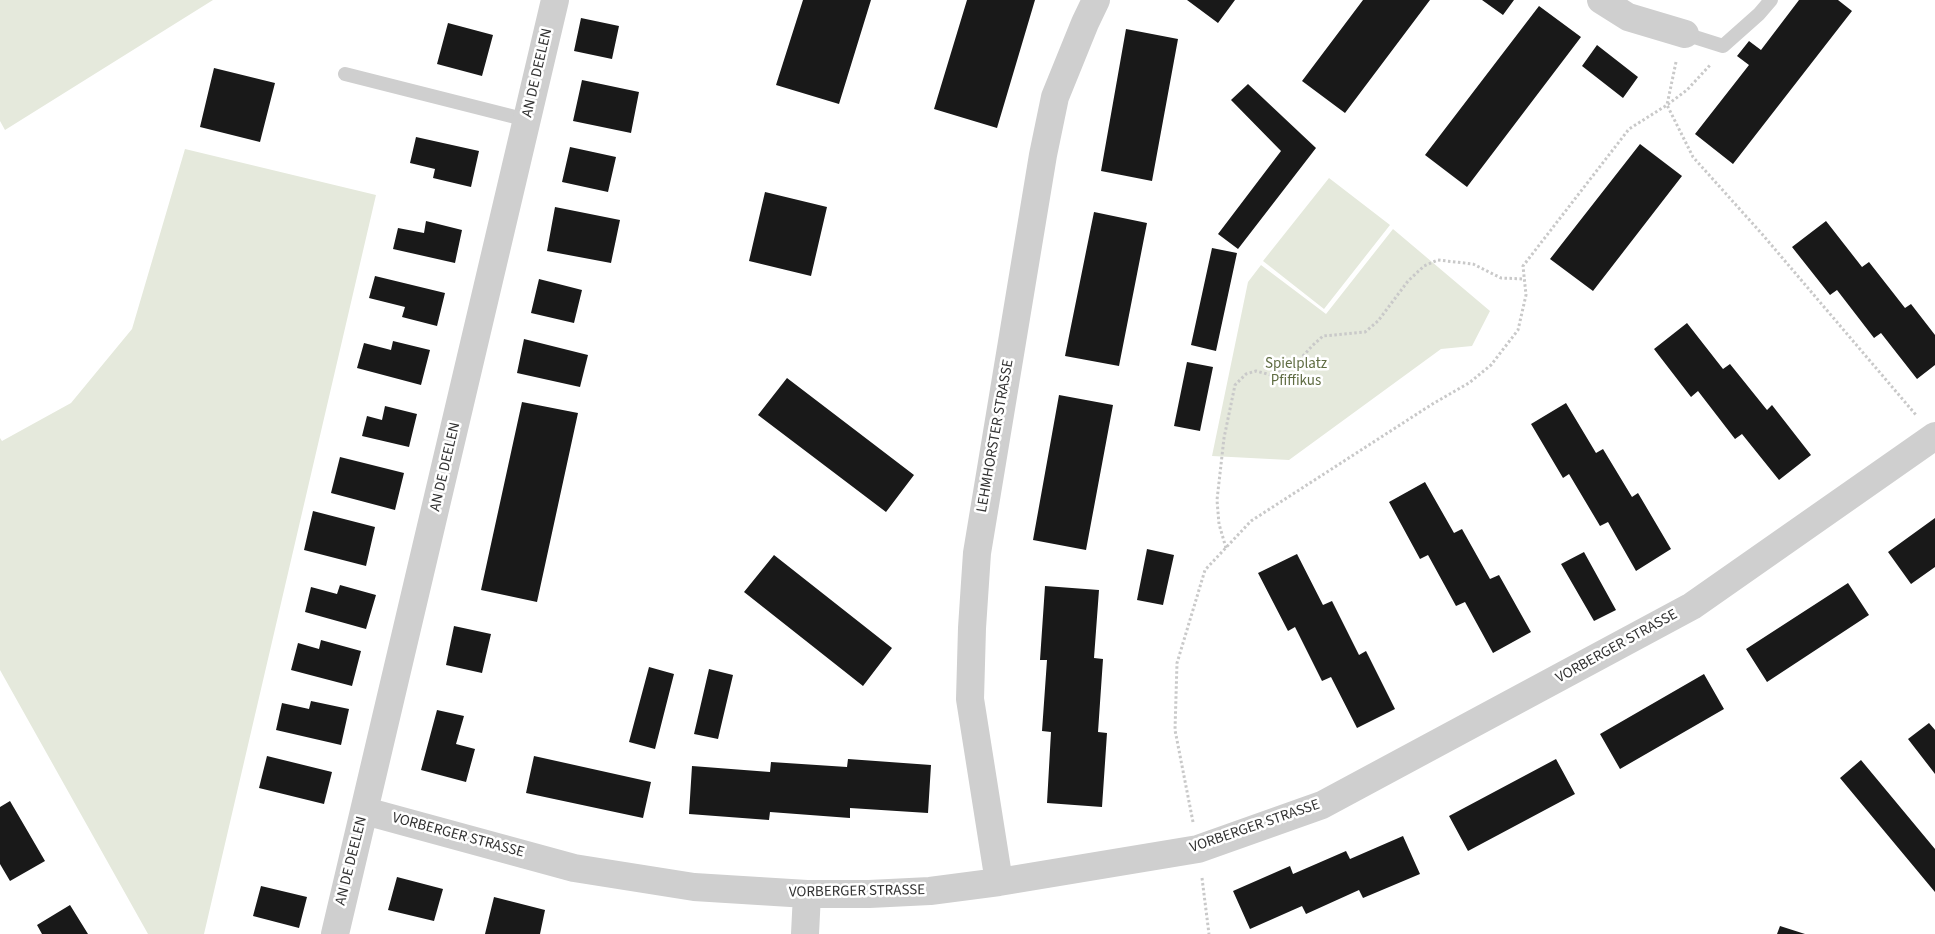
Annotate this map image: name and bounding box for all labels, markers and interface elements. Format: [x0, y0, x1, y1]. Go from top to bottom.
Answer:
street label: AN DE DEELEN [519, 27, 557, 119]
park label: Spielplatz Pfiffikus [1265, 356, 1327, 391]
street label: LEHMHORSTER STRASSE [974, 358, 1018, 514]
street label: AN DE DEELEN [427, 421, 465, 513]
street label: VORBERGER STRASSE [1553, 606, 1681, 688]
street label: VORBERGER STRASSE [1188, 796, 1322, 858]
street label: VORBERGER STRASSE [390, 810, 526, 862]
street label: AN DE DEELEN [332, 815, 372, 907]
street label: VORBERGER STRASSE [789, 882, 925, 902]

